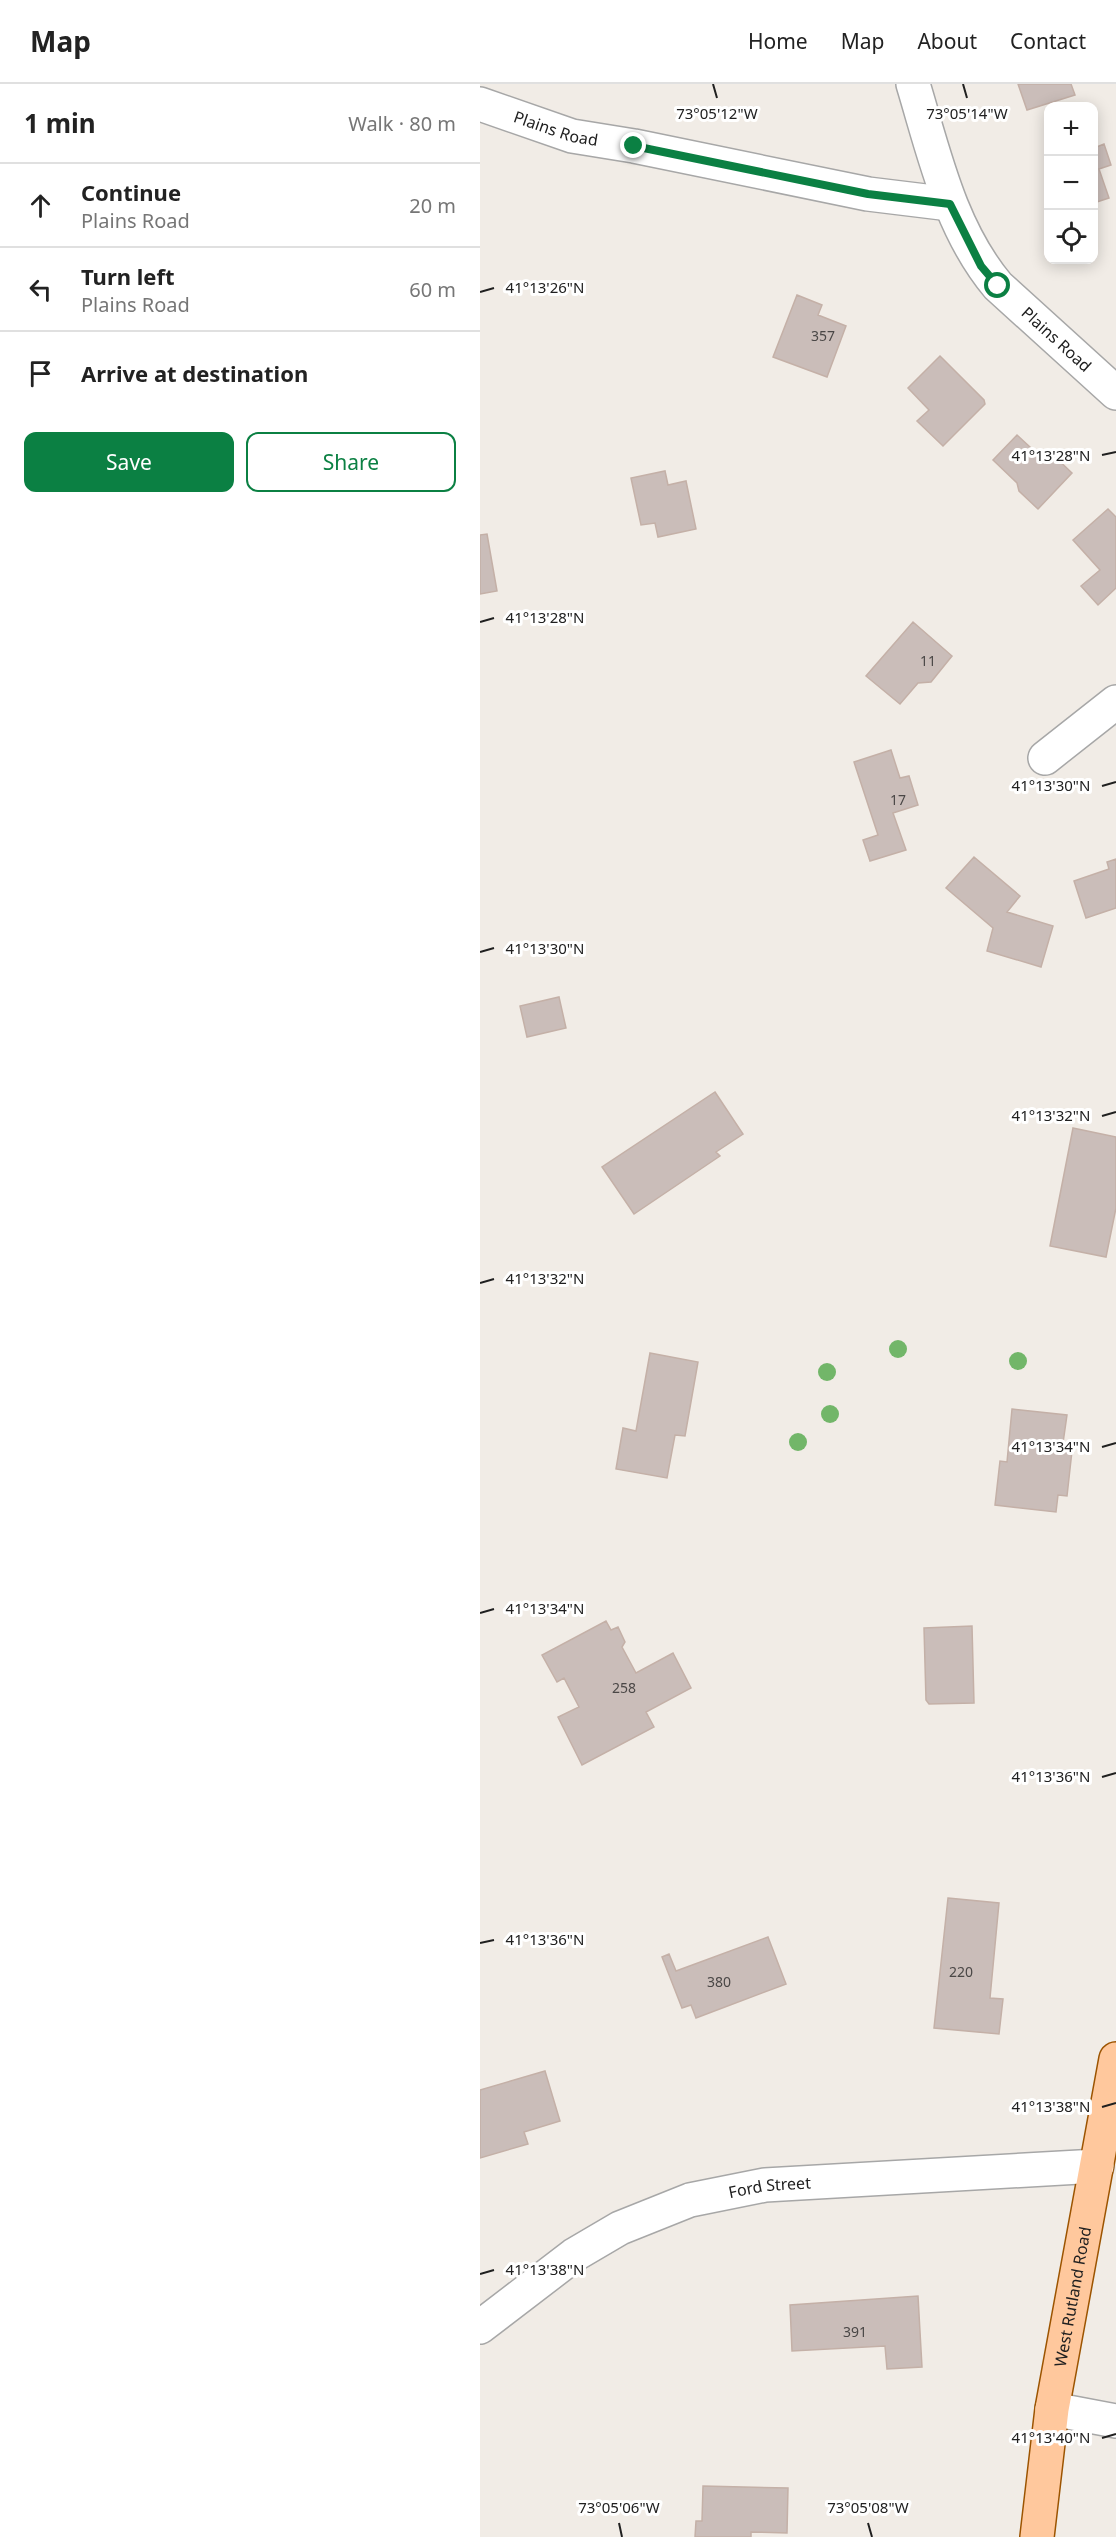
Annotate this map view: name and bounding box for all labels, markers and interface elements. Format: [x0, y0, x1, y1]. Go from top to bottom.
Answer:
text: Map [30, 22, 91, 60]
text: Home [748, 27, 808, 55]
text: Map [841, 27, 884, 55]
text: About [917, 27, 977, 55]
text: Contact [1010, 27, 1086, 55]
map controls [1044, 102, 1098, 264]
button: + [1044, 102, 1098, 156]
text: 73°05'12"W [676, 103, 758, 123]
text: 73°05'14"W [926, 103, 1008, 123]
text: 1 min [24, 105, 96, 141]
street label: Plains Road [511, 106, 600, 151]
text: Walk · 80 m [348, 110, 456, 137]
route end [620, 132, 646, 158]
button: − [1044, 156, 1098, 210]
text: Continue [81, 177, 181, 207]
icon: ahead [24, 189, 57, 222]
text: 20 m [409, 192, 456, 219]
text: Plains Road [81, 207, 190, 234]
button: locate [1044, 210, 1098, 264]
text: Turn left [81, 261, 175, 291]
route start [984, 272, 1010, 298]
icon: left [24, 273, 57, 306]
text: 60 m [409, 276, 456, 303]
text: 41°13'26"N [506, 277, 584, 297]
text: Plains Road [81, 291, 190, 318]
street label: Plains Road [1017, 302, 1096, 377]
house number: 357 [811, 326, 835, 345]
icon: arrive [24, 357, 57, 390]
text: Arrive at destination [81, 358, 308, 388]
button: Save [24, 432, 234, 492]
button: Share [246, 432, 456, 492]
text: 41°13'28"N [1012, 445, 1090, 465]
text: 41°13'28"N [506, 607, 584, 627]
house number: 11 [920, 651, 936, 670]
text: 41°13'30"N [1012, 775, 1090, 795]
house number: 17 [890, 790, 906, 809]
text: 41°13'30"N [506, 938, 584, 958]
text: 41°13'32"N [1012, 1105, 1090, 1125]
text: 41°13'32"N [506, 1268, 584, 1288]
text: 41°13'34"N [1012, 1436, 1090, 1456]
text: 41°13'34"N [506, 1598, 584, 1618]
house number: 258 [612, 1678, 636, 1697]
text: 41°13'36"N [1012, 1766, 1090, 1786]
text: 41°13'36"N [506, 1929, 584, 1949]
house number: 220 [949, 1962, 973, 1981]
house number: 380 [707, 1972, 731, 1991]
text: 41°13'38"N [1012, 2096, 1090, 2116]
street label: Ford Street [726, 2171, 812, 2203]
street label: West Rutland Road [1049, 2225, 1096, 2369]
text: 41°13'38"N [506, 2259, 584, 2279]
house number: 391 [843, 2322, 867, 2341]
text: 41°13'40"N [1012, 2427, 1090, 2447]
text: 73°05'06"W [578, 2497, 660, 2517]
text: 73°05'08"W [827, 2497, 909, 2517]

